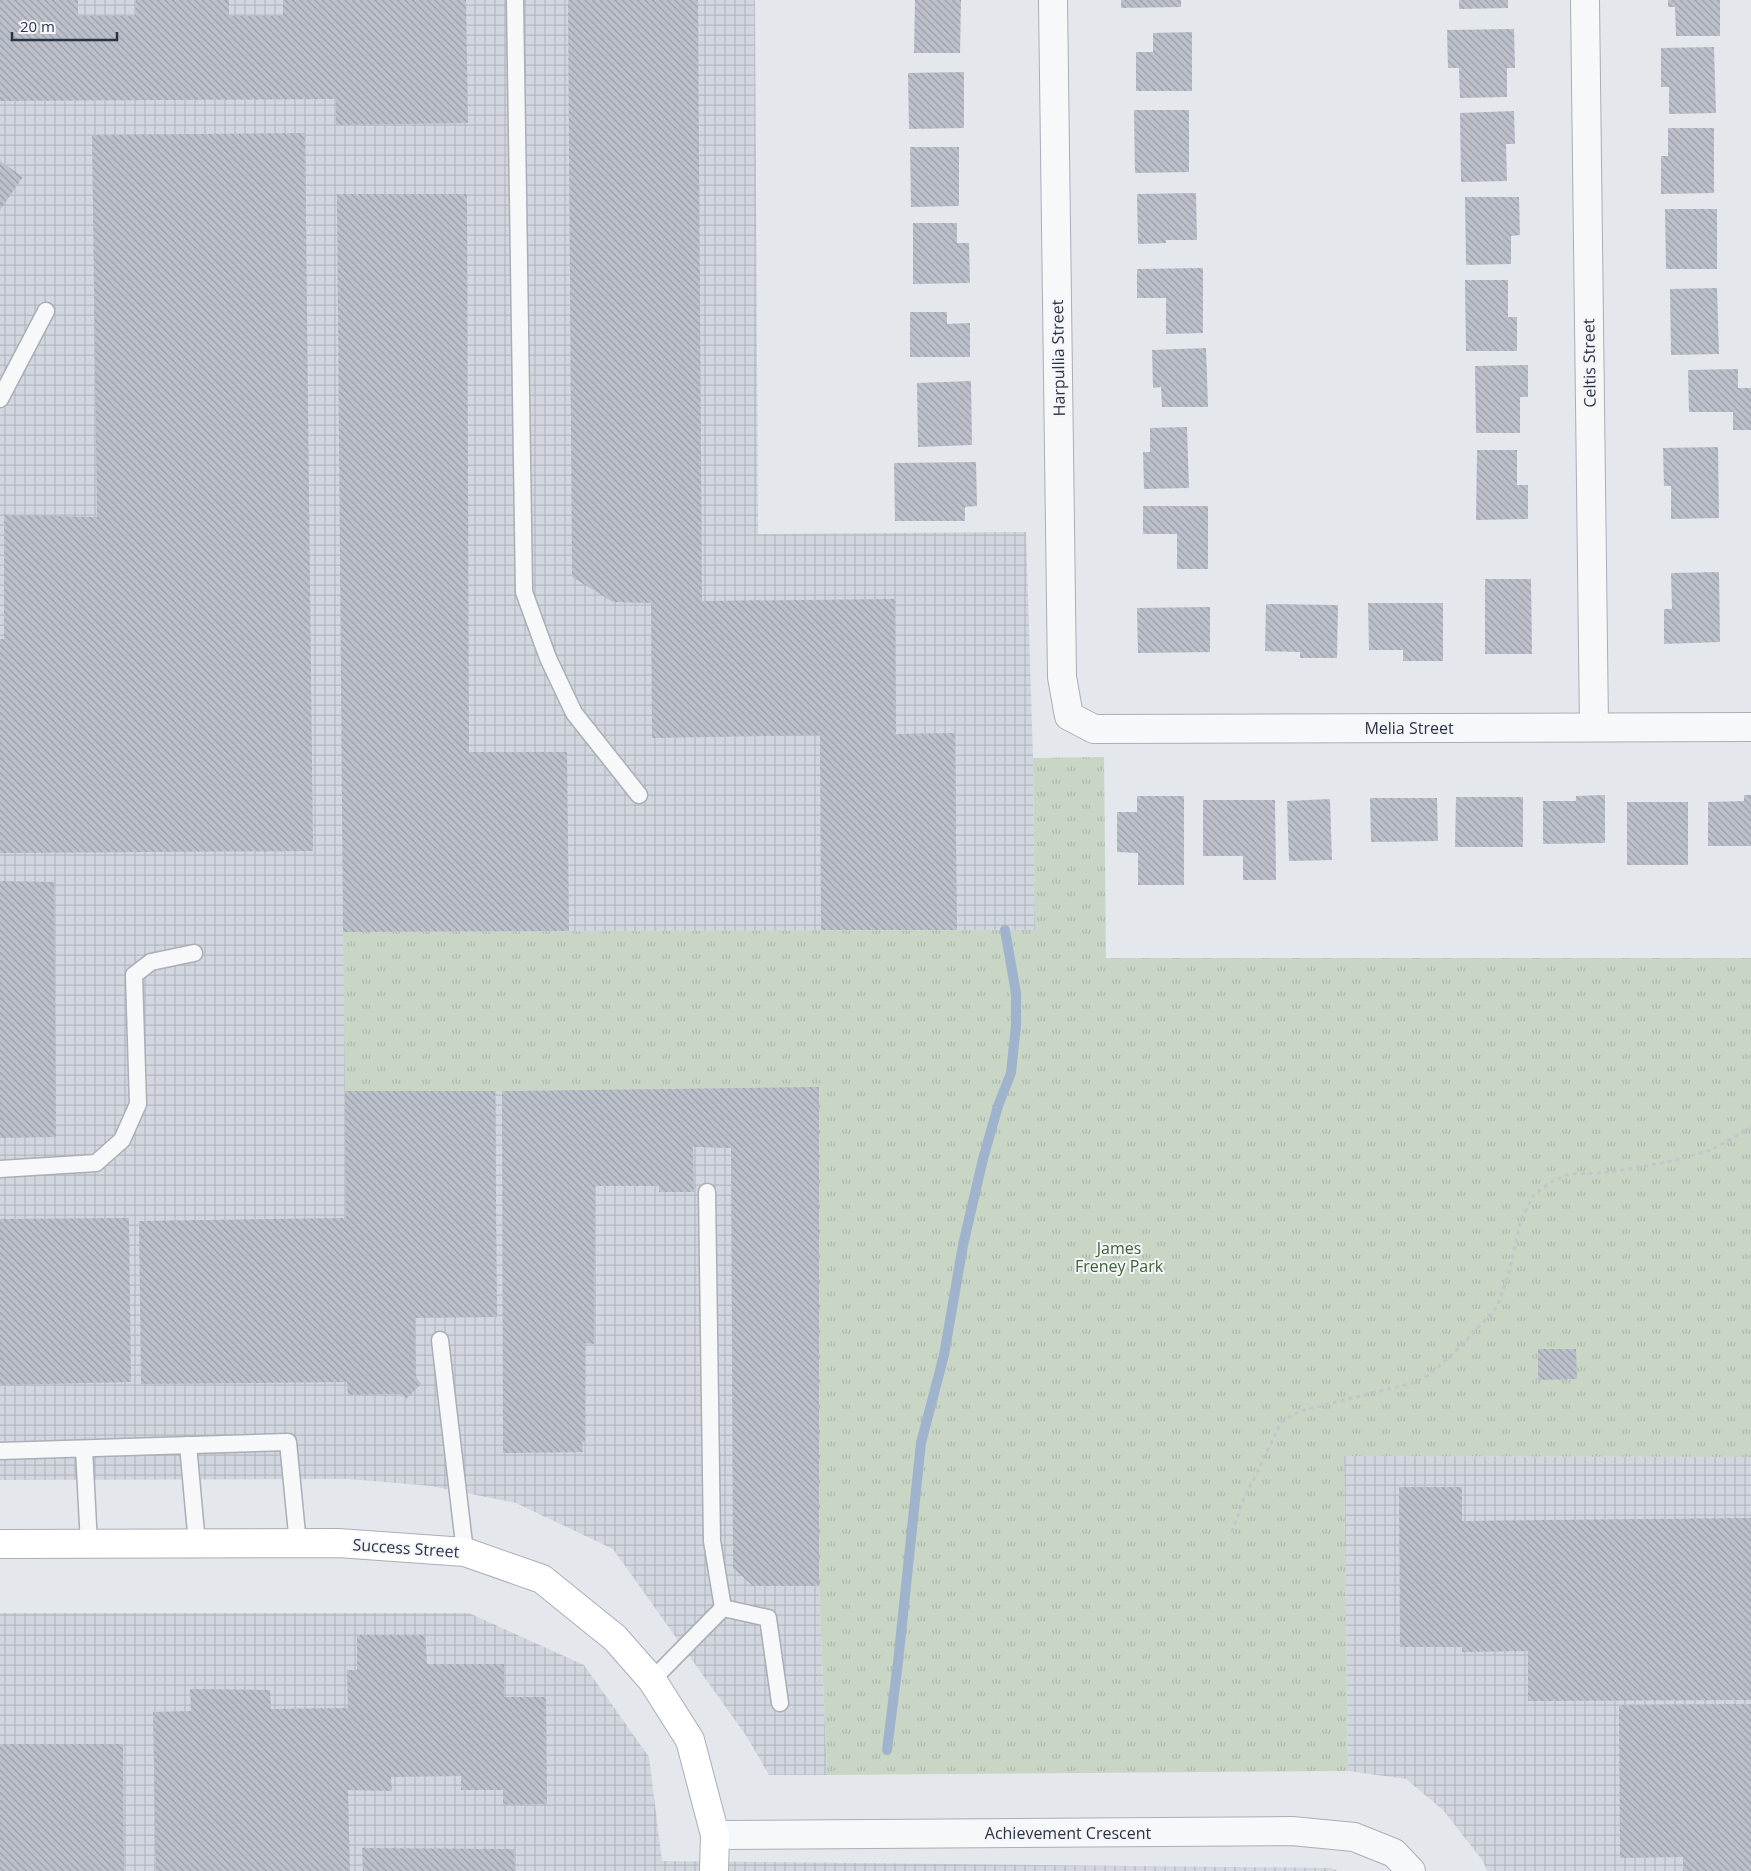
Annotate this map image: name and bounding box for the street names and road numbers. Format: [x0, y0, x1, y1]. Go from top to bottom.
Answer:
street label: Harpullia Street [1046, 299, 1070, 417]
street label: Celtis Street [1577, 318, 1601, 408]
street label: Melia Street [1364, 717, 1454, 739]
street label: Success Street [352, 1533, 460, 1563]
street label: Achievement Crescent [985, 1822, 1152, 1844]

